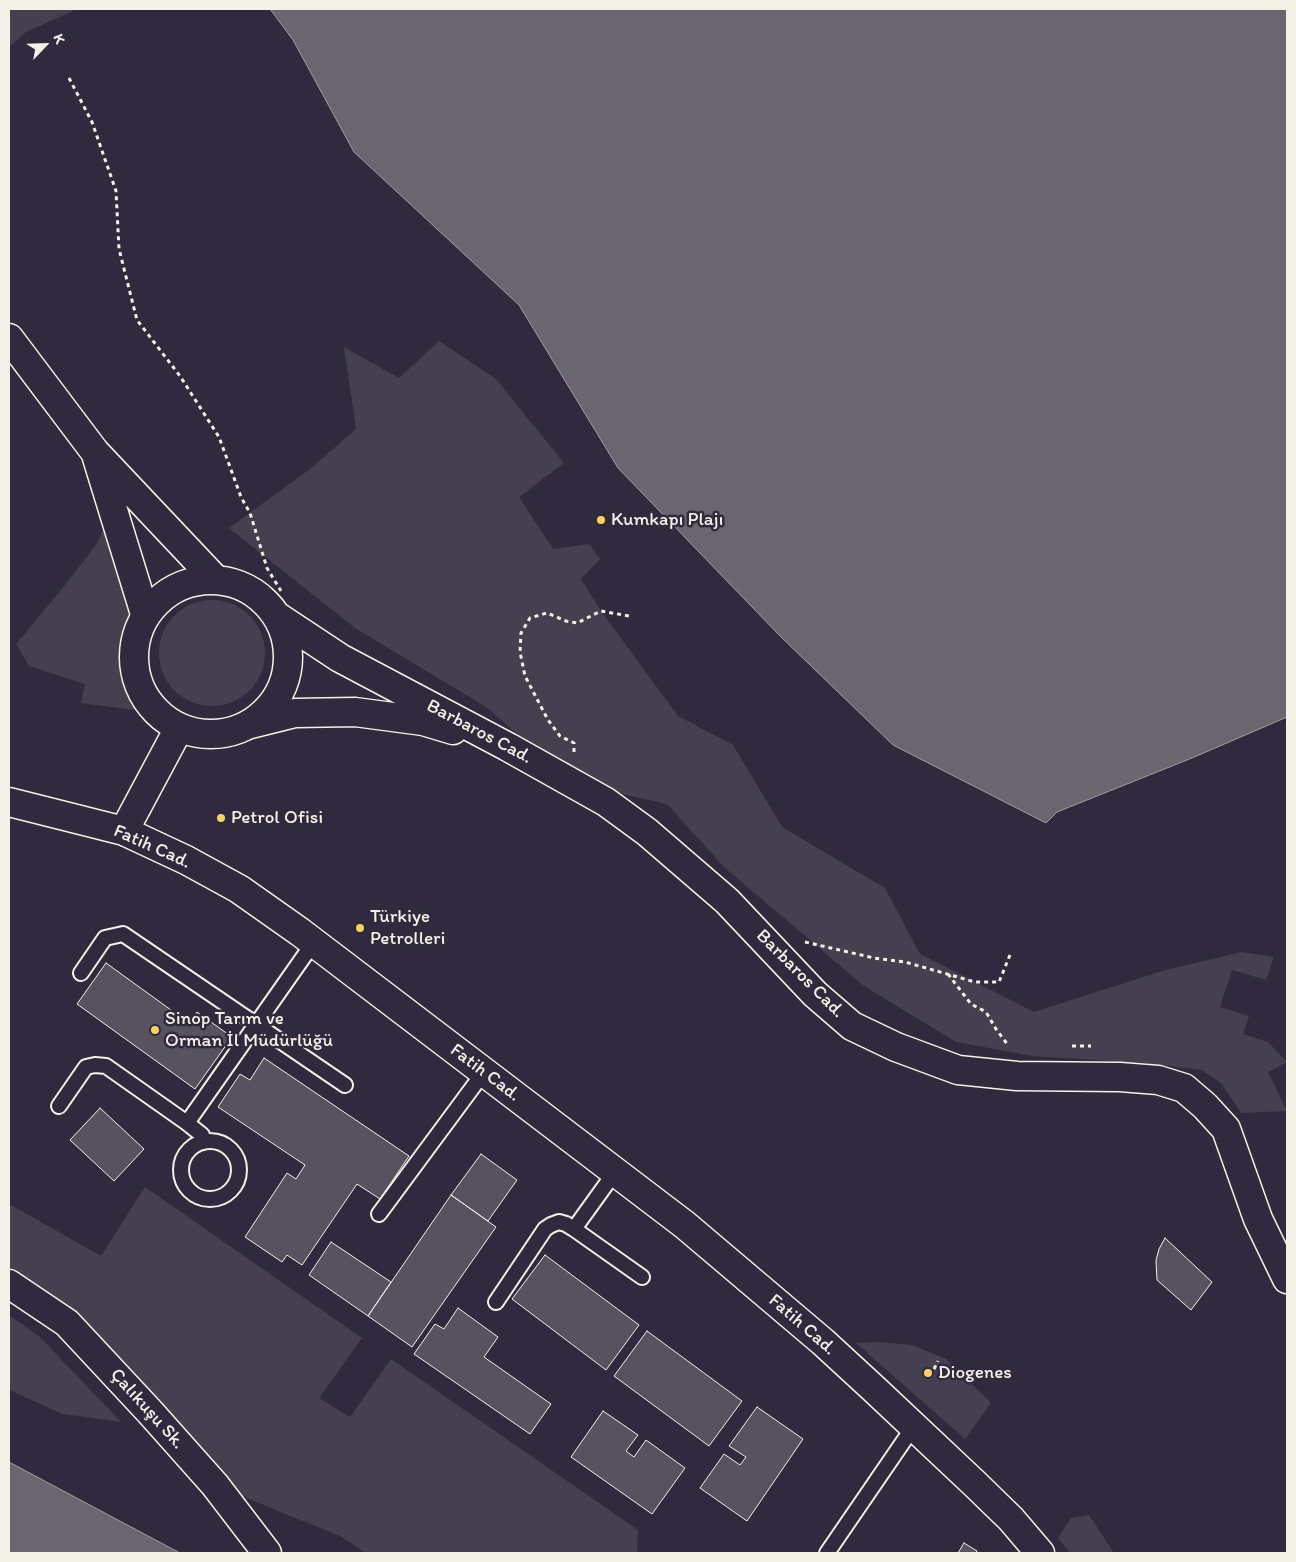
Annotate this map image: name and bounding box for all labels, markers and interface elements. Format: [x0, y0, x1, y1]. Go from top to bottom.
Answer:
north arrow [20, 20, 70, 70]
text: K [50, 31, 69, 46]
place label: Kumkapı Plajı [611, 509, 723, 531]
marker: Kumkapı Plajı [595, 514, 607, 526]
street label: Barbaros Cad. [422, 695, 536, 769]
place label: Petrol Ofisi [231, 807, 323, 829]
marker: Petrol Ofisi [215, 812, 227, 824]
street label: Fatih Cad. [110, 820, 194, 874]
place label: Türkiye Petrolleri [370, 906, 445, 950]
marker: Türkiye Petrolleri [354, 922, 366, 934]
street label: Barbaros Cad. [751, 925, 849, 1023]
place label: Sinop Tarım ve Orman İl Müdürlüğü [165, 1008, 333, 1052]
marker: Sinop Tarım ve Orman İl Müdürlüğü [149, 1024, 161, 1036]
street label: Fatih Cad. [445, 1039, 525, 1107]
street label: Fatih Cad. [764, 1289, 840, 1361]
place label: Diogenes [938, 1362, 1012, 1384]
street label: Çalıkuşu Sk. [105, 1364, 189, 1454]
marker: Diogenes [922, 1367, 934, 1379]

